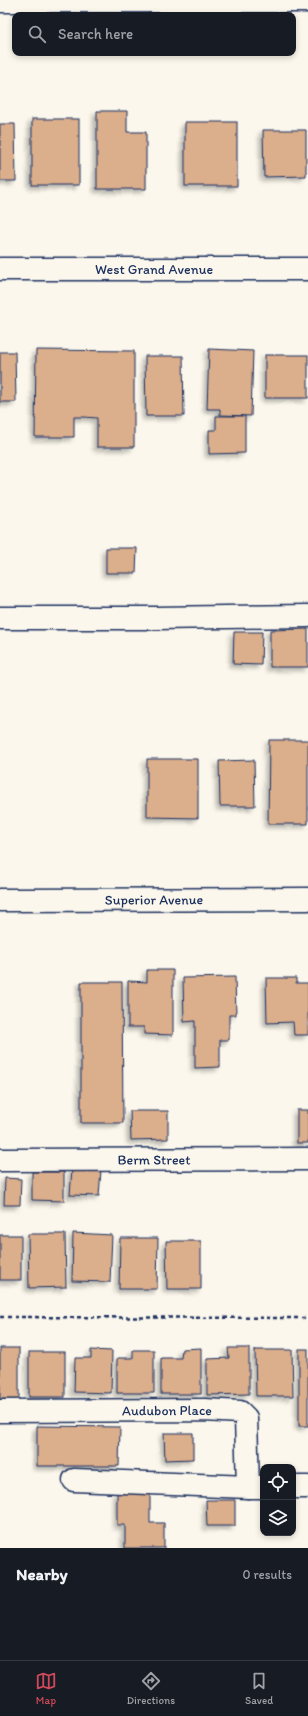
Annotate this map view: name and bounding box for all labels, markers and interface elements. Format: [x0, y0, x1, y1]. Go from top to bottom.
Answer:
search box [12, 12, 296, 56]
icon: search [26, 23, 48, 45]
text: Search here [58, 25, 133, 43]
street label: West Grand Avenue [95, 261, 213, 278]
street label: Superior Avenue [105, 891, 203, 909]
street label: Berm Street [117, 1151, 191, 1169]
street label: Audubon Place [122, 1402, 213, 1419]
map controls [260, 1464, 296, 1536]
button: locate [260, 1464, 296, 1500]
button: layers [260, 1500, 296, 1536]
text: Nearby [16, 1564, 68, 1584]
text: 0 results [242, 1567, 292, 1582]
tab: Map [35, 1670, 57, 1707]
tab: Directions [127, 1670, 175, 1707]
tab: Saved [245, 1670, 273, 1707]

